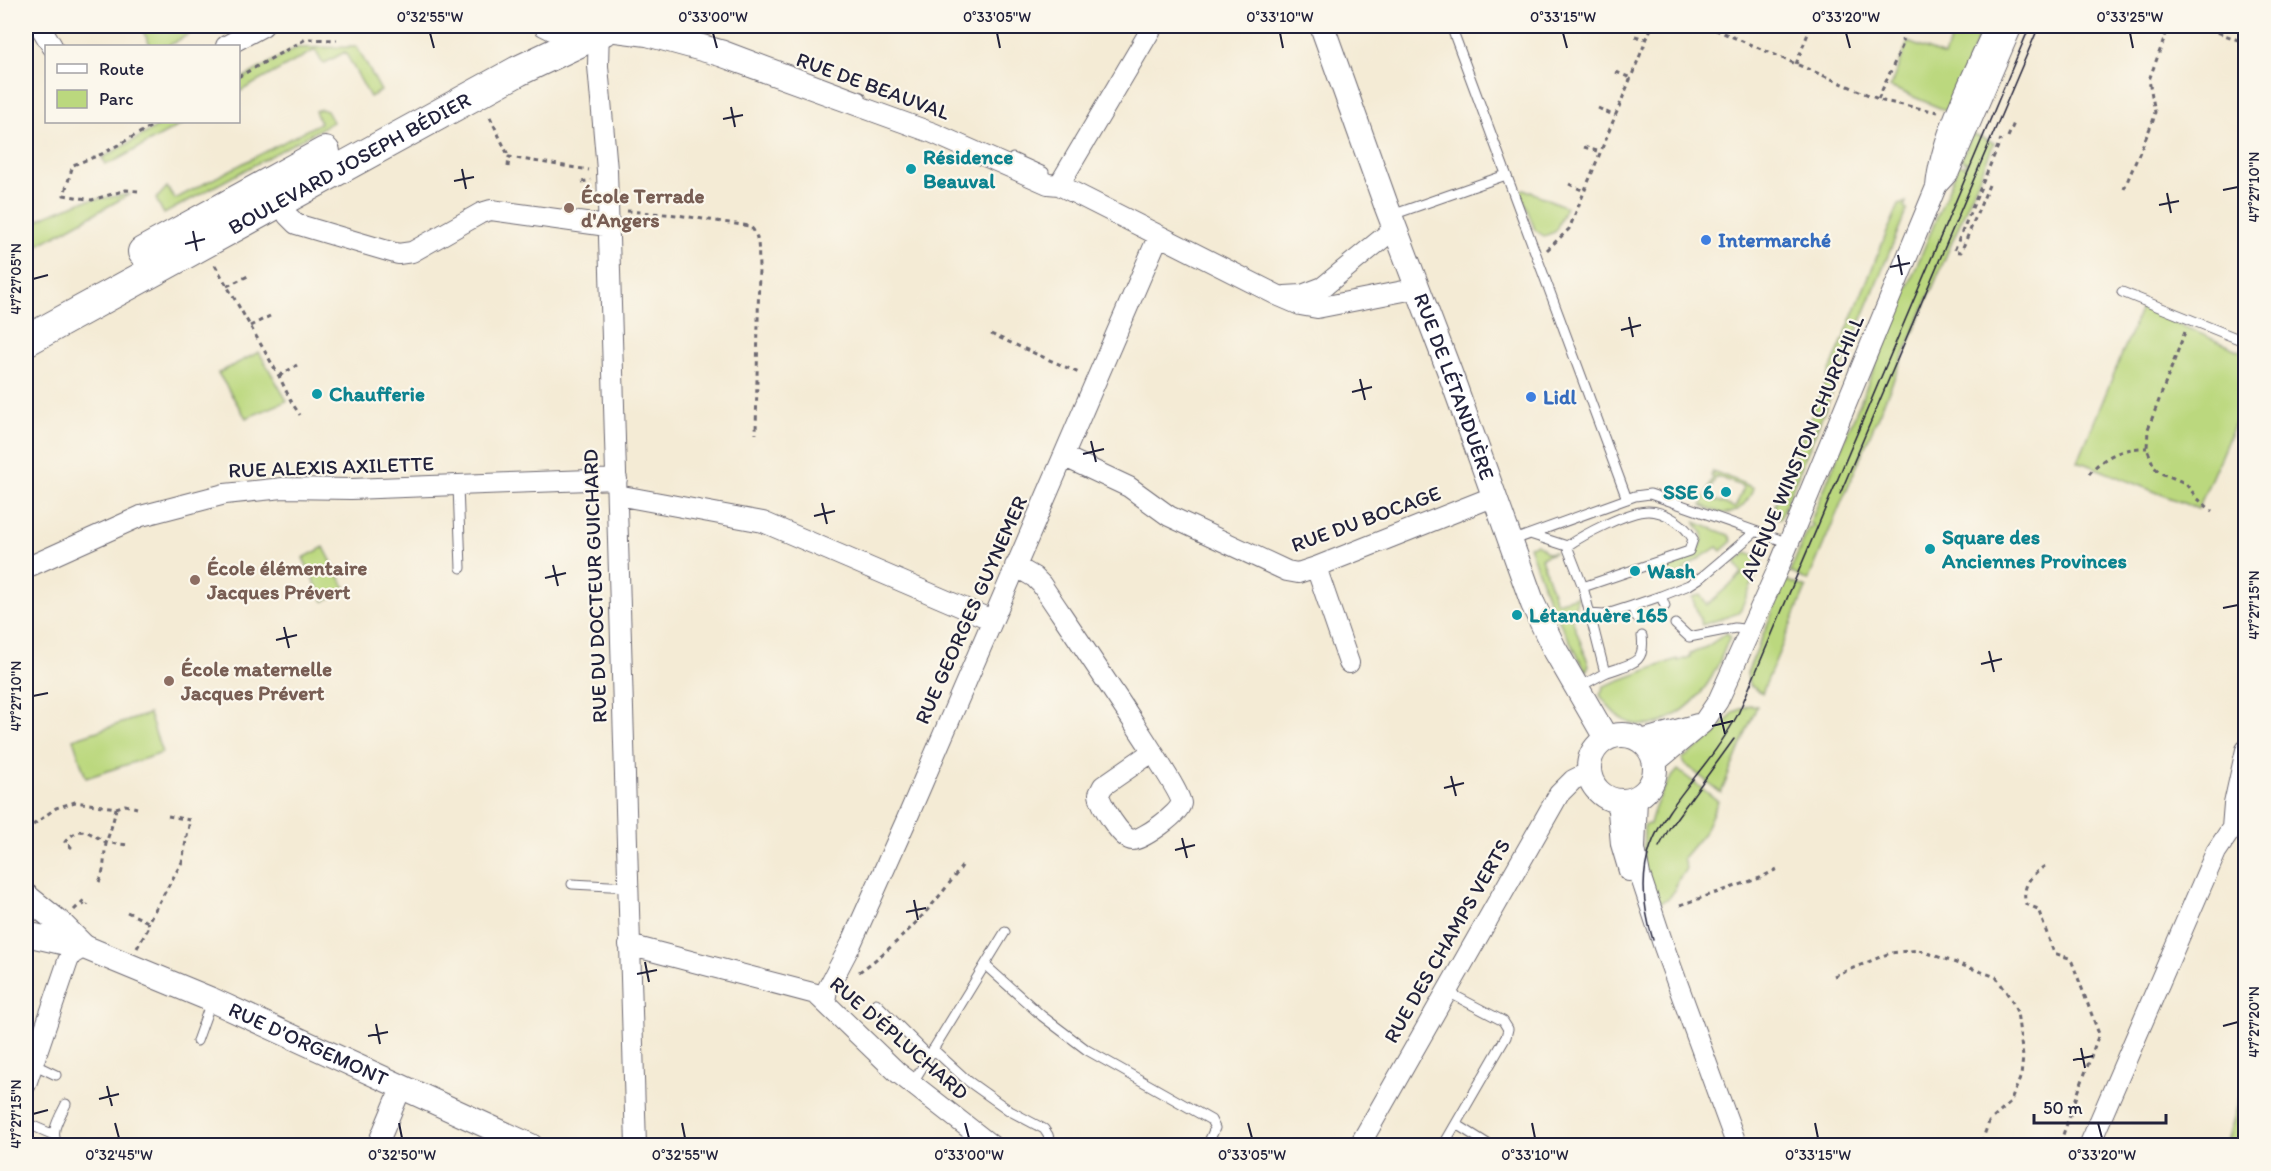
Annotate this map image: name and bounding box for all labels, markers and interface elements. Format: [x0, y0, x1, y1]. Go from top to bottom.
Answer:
text: 0°32'55"W [397, 8, 463, 26]
text: 0°33'00"W [678, 8, 748, 26]
text: 0°33'05"W [963, 8, 1031, 26]
text: 0°33'10"W [1246, 8, 1314, 26]
text: 0°33'15"W [1530, 8, 1596, 26]
text: 0°33'20"W [1812, 8, 1880, 26]
text: 0°33'25"W [2097, 8, 2164, 26]
legend [45, 45, 240, 123]
street label: RUE DE BEAUVAL [793, 46, 954, 125]
text: Route [99, 58, 144, 80]
street label: BOULEVARD JOSEPH BÉDIER [224, 86, 475, 240]
text: Parc [99, 88, 133, 110]
place label: Résidence Beauval [923, 144, 1013, 193]
text: 47°27'10"N [2245, 152, 2263, 222]
marker: Résidence Beauval [904, 162, 918, 176]
place label: École Terrade d'Angers [581, 183, 705, 233]
marker: École Terrade d'Angers [562, 201, 576, 215]
place label: Intermarché [1718, 227, 1831, 252]
marker: Intermarché [1699, 233, 1713, 247]
text: 47°27'05"N [7, 243, 25, 315]
street label: RUE DE LÉTANDUÈRE [1409, 290, 1500, 483]
street label: AVENUE WINSTON CHURCHILL [1734, 311, 1869, 584]
place label: Chaufferie [329, 381, 425, 406]
place label: Lidl [1543, 384, 1578, 409]
marker: Chaufferie [310, 387, 324, 401]
marker: Lidl [1524, 390, 1538, 404]
street label: RUE DU DOCTEUR GUICHARD [577, 449, 612, 723]
street label: RUE ALEXIS AXILETTE [228, 450, 434, 483]
place label: SSE 6 [1663, 479, 1714, 504]
street label: RUE DU BOCAGE [1288, 480, 1444, 557]
marker: SSE 6 [1719, 485, 1733, 499]
street label: RUE GEORGES GUYNEMER [909, 492, 1032, 728]
place label: Square des Anciennes Provinces [1941, 524, 2127, 573]
marker: Square des Anciennes Provinces [1923, 542, 1937, 556]
place label: École élémentaire Jacques Prévert [206, 555, 367, 605]
place label: Wash [1647, 558, 1695, 583]
marker: Wash [1628, 564, 1642, 578]
text: 47°27'15"N [2245, 570, 2263, 640]
marker: École élémentaire Jacques Prévert [188, 573, 202, 587]
place label: Létanduère 165 [1529, 602, 1668, 627]
marker: Létanduère 165 [1510, 608, 1524, 622]
place label: École maternelle Jacques Prévert [180, 656, 332, 706]
text: 47°27'10"N [7, 661, 25, 731]
marker: École maternelle Jacques Prévert [162, 674, 176, 688]
street label: RUE DES CHAMPS VERTS [1378, 834, 1515, 1047]
street label: RUE D'ÉPLUCHARD [825, 971, 974, 1105]
text: 47°27'20"N [2245, 986, 2263, 1058]
street label: RUE D'ORGEMONT [225, 996, 393, 1091]
text: 47°27'15"N [7, 1079, 25, 1149]
scale bar [2034, 1087, 2166, 1125]
text: 50 m [2043, 1097, 2083, 1119]
text: 0°32'45"W [85, 1146, 153, 1164]
text: 0°32'50"W [368, 1146, 436, 1164]
text: 0°32'55"W [652, 1146, 718, 1164]
text: 0°33'00"W [934, 1146, 1004, 1164]
text: 0°33'05"W [1218, 1146, 1286, 1164]
text: 0°33'10"W [1501, 1146, 1569, 1164]
text: 0°33'15"W [1785, 1146, 1851, 1164]
text: 0°33'20"W [2068, 1146, 2136, 1164]

